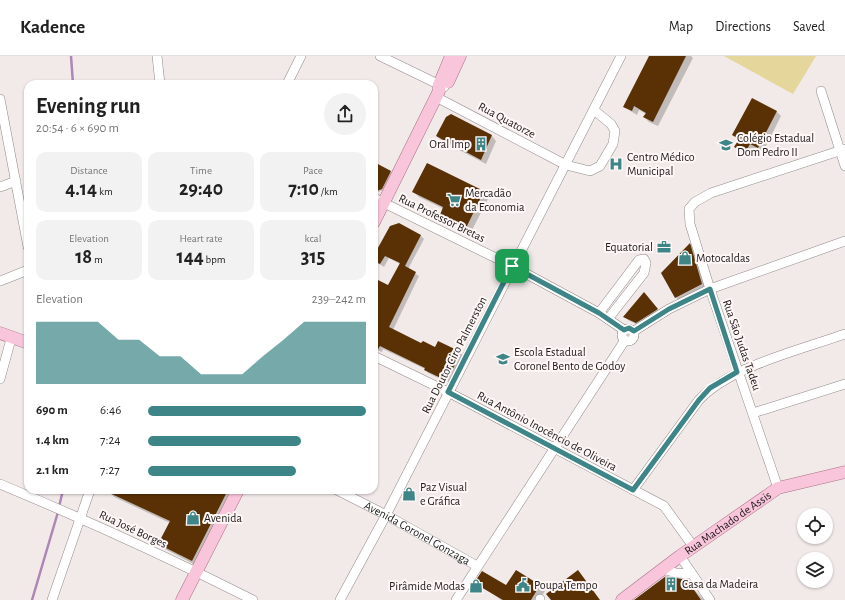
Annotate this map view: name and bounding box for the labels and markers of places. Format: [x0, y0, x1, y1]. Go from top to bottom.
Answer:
place label: Colégio Estadual Dom Pedro II [737, 132, 814, 158]
building icon: Oral Imp [473, 136, 489, 152]
school or university icon: Colégio Estadual Dom Pedro II [718, 137, 734, 153]
place label: Oral Imp [429, 138, 470, 150]
place label: Centro Médico Municipal [627, 151, 695, 177]
hospital icon: Centro Médico Municipal [608, 156, 624, 172]
place label: Mercadão da Economia [465, 187, 525, 213]
supermarket icon: Mercadão da Economia [446, 192, 462, 208]
office icon: Equatorial [656, 239, 672, 255]
place label: Equatorial [605, 241, 653, 253]
pin [495, 249, 529, 283]
shop icon: Motocaldas [677, 250, 693, 266]
place label: Motocaldas [696, 252, 750, 264]
place label: Escola Estadual Coronel Bento de Godoy [514, 346, 625, 373]
school or university icon: Escola Estadual Coronel Bento de Godoy [495, 351, 511, 367]
place label: Paz Visual e Gráfica [420, 481, 467, 507]
shop icon: Paz Visual e Gráfica [401, 486, 417, 502]
shop icon: Avenida [185, 510, 201, 526]
place label: Avenida [204, 512, 242, 524]
building icon: Casa da Madeira [663, 576, 679, 592]
public building icon: Poupa Tempo [515, 577, 531, 593]
shop icon: Pirâmide Modas [468, 578, 484, 594]
place label: Casa da Madeira [682, 578, 759, 590]
place label: Poupa Tempo [534, 579, 598, 591]
place label: Pirâmide Modas [389, 580, 465, 592]

